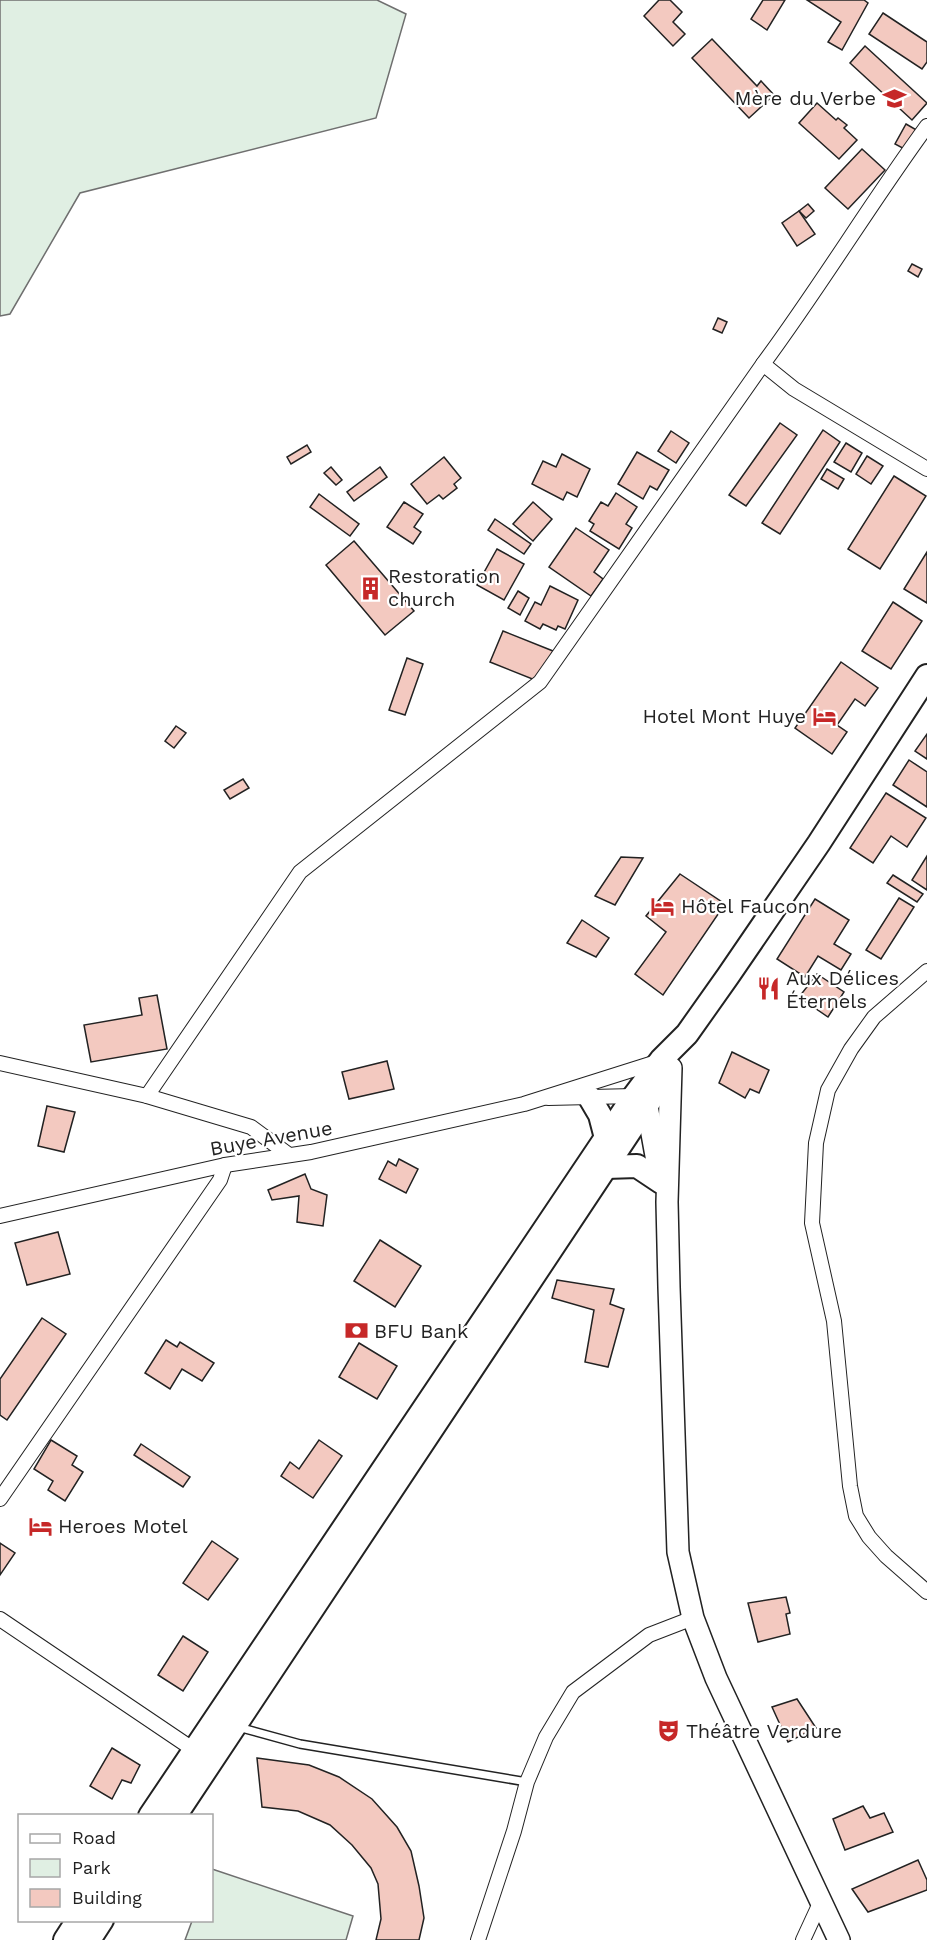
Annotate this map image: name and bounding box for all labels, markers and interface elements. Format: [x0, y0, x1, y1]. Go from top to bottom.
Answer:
school or university icon: Mère du Verbe [881, 85, 907, 111]
place label: Mère du Verbe [735, 86, 876, 110]
place label: Restoration church [388, 564, 500, 611]
building icon: Restoration church [357, 575, 383, 601]
hotel icon: Hotel Mont Huye [811, 703, 837, 729]
place label: Hotel Mont Huye [642, 704, 806, 728]
hotel icon: Hôtel Faucon [650, 893, 676, 919]
place label: Hôtel Faucon [681, 894, 810, 918]
place label: Aux Délices Éternels [786, 966, 899, 1013]
restaurant icon: Aux Délices Éternels [755, 976, 781, 1002]
street label: Buye Avenue [208, 1115, 334, 1161]
bank icon: BFU Bank [343, 1318, 369, 1344]
place label: BFU Bank [374, 1319, 468, 1343]
hotel icon: Heroes Motel [27, 1513, 53, 1539]
place label: Heroes Motel [58, 1514, 188, 1538]
theatre icon: Théâtre Verdure [655, 1718, 681, 1744]
place label: Théâtre Verdure [686, 1719, 842, 1743]
legend [18, 1814, 213, 1922]
text: Road [72, 1827, 116, 1848]
text: Park [72, 1857, 111, 1878]
text: Building [72, 1887, 142, 1908]

